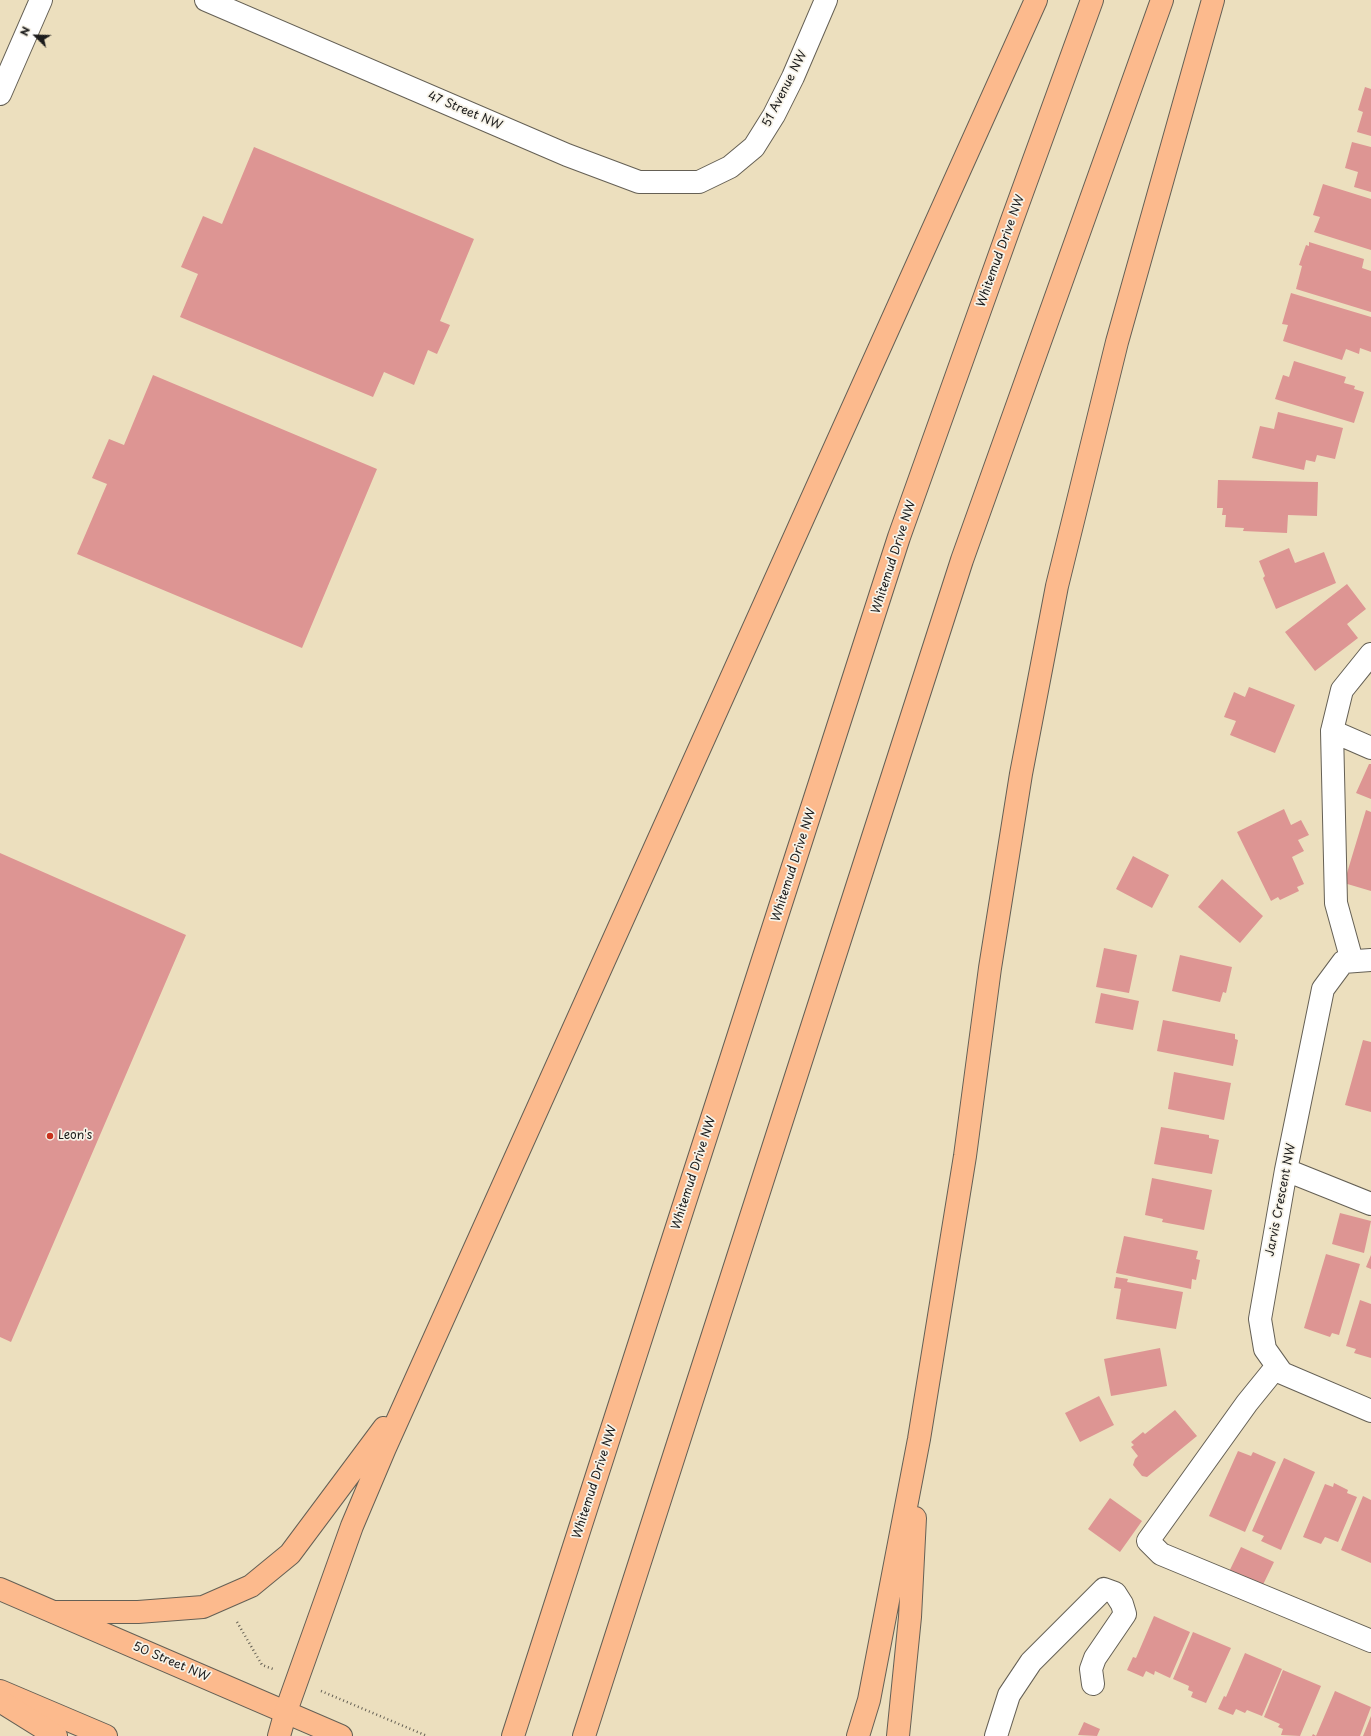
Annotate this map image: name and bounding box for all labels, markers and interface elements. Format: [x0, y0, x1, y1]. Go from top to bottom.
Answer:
north arrow [16, 16, 56, 56]
text: N [15, 24, 34, 38]
street label: 51 Avenue NW [760, 49, 810, 129]
street label: 47 Street NW [426, 89, 504, 133]
street label: Whitemud Drive NW [974, 193, 1028, 309]
street label: Whitemud Drive NW [869, 499, 919, 615]
street label: Whitemud Drive NW [769, 807, 819, 923]
street label: Whitemud Drive NW [669, 1115, 719, 1231]
place label: Leon's [58, 1129, 92, 1143]
marker: Leon's [45, 1131, 55, 1141]
street label: Jarvis Crescent NW [1263, 1142, 1299, 1258]
street label: Whitemud Drive NW [570, 1424, 620, 1540]
street label: 50 Street NW [131, 1639, 211, 1685]

